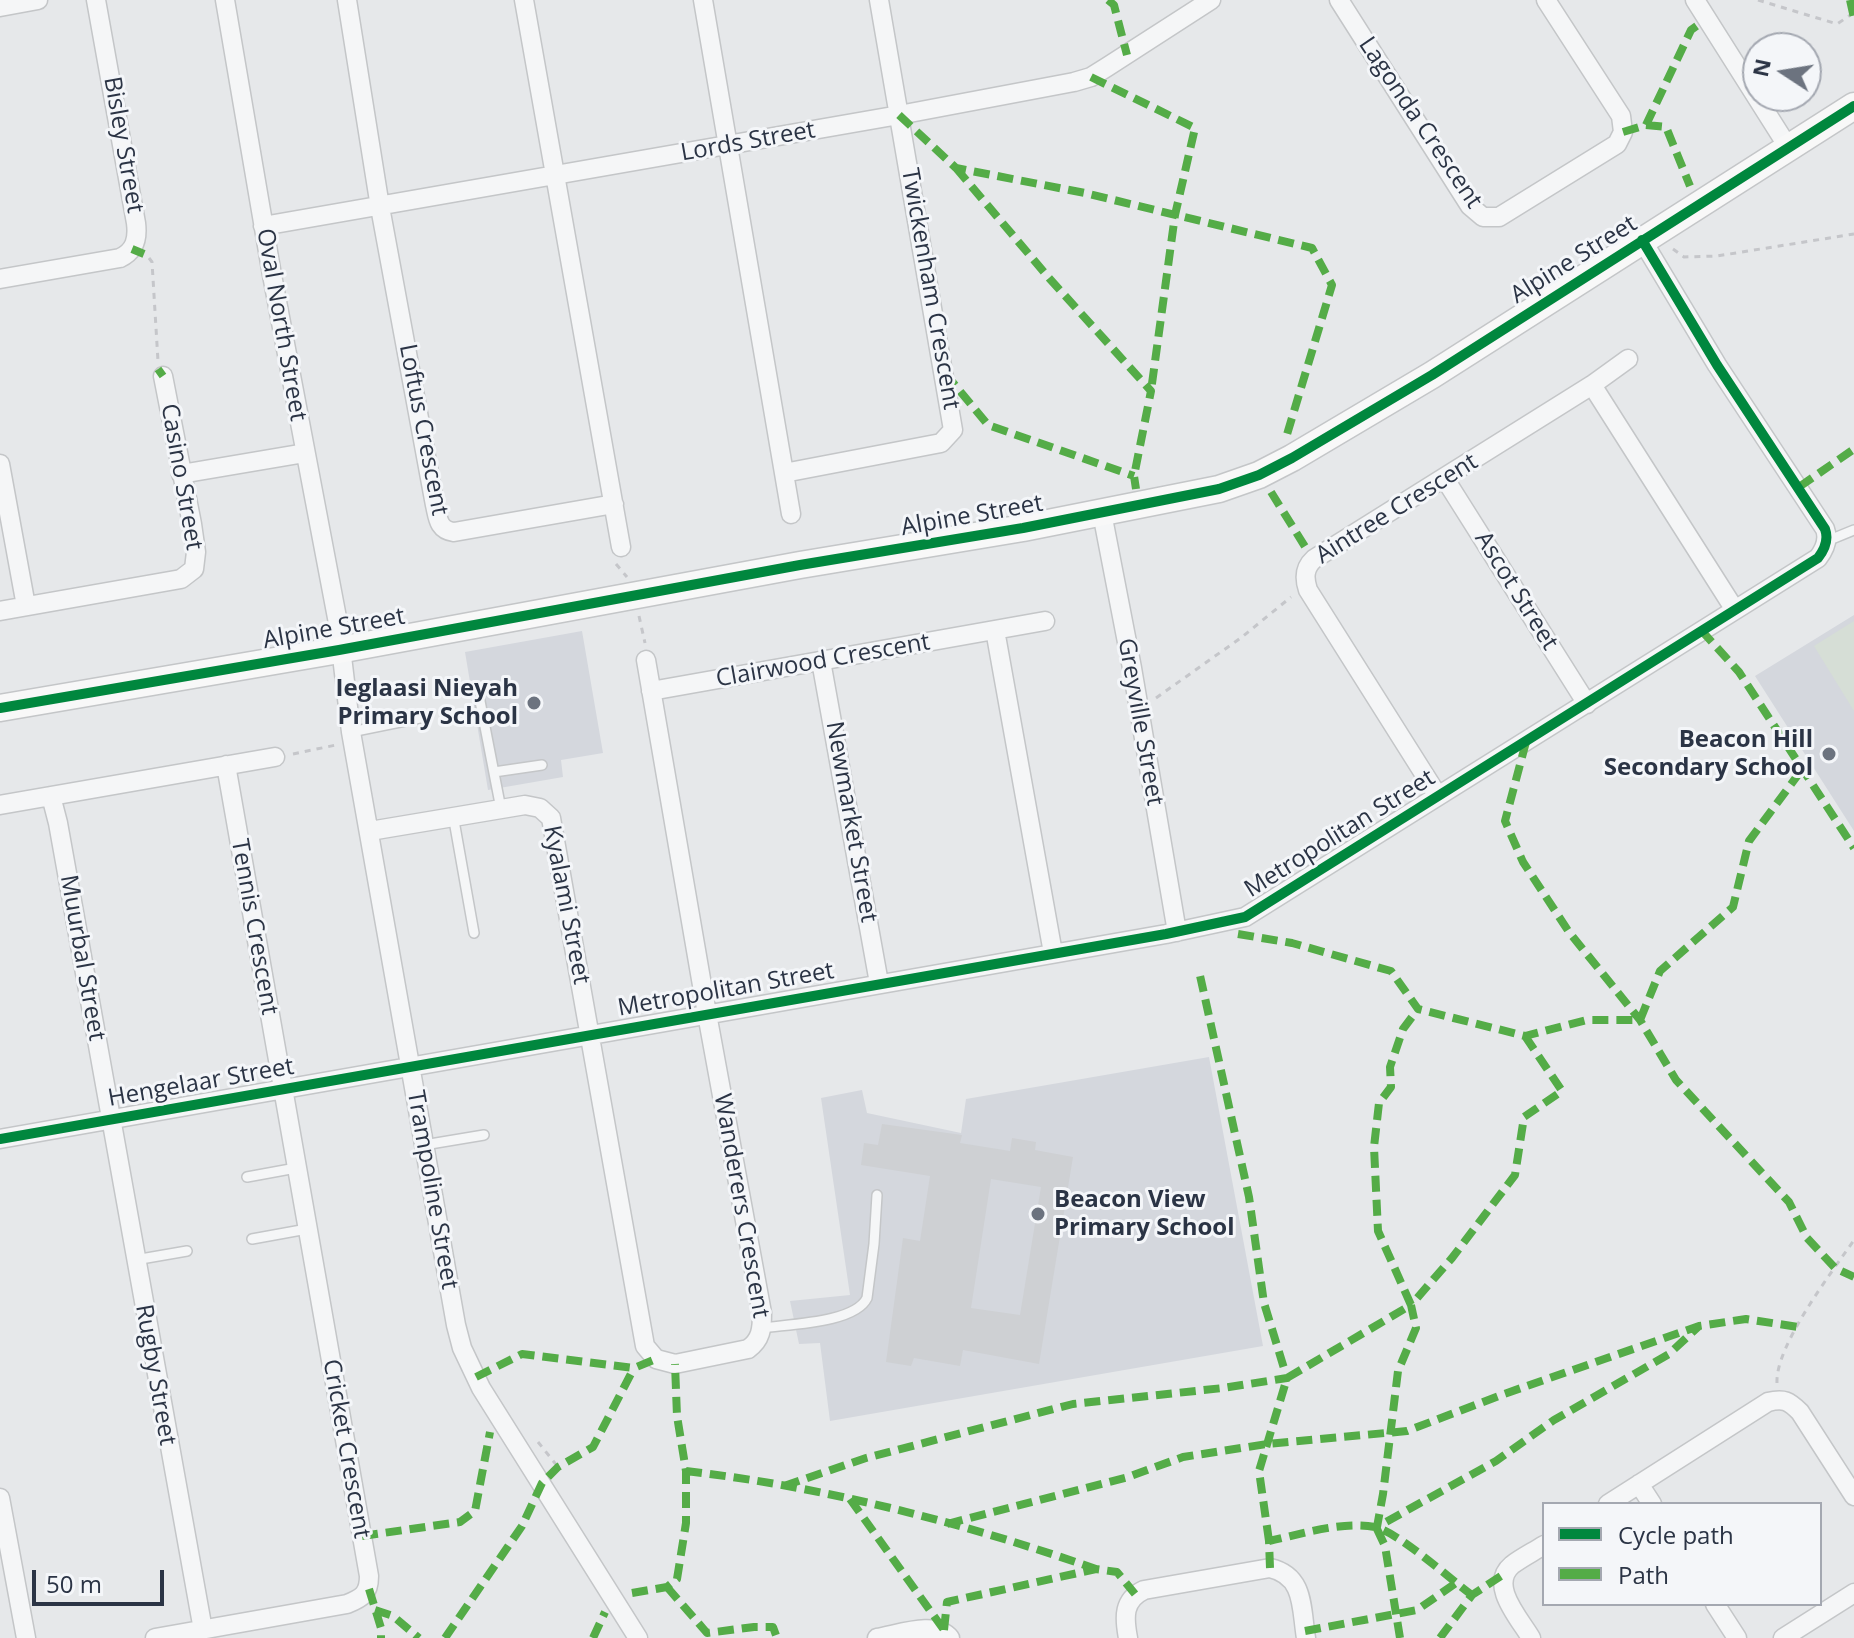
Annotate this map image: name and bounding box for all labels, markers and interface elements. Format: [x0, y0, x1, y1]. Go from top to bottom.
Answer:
street label: Lagonda Crescent [1352, 32, 1488, 214]
north arrow [1742, 32, 1822, 112]
text: N [1744, 56, 1777, 79]
street label: Bisley Street [97, 75, 149, 215]
street label: Lords Street [678, 116, 818, 168]
street label: Twickenham Crescent [895, 166, 965, 412]
street label: Alpine Street [1506, 210, 1642, 310]
street label: Oval North Street [250, 226, 312, 424]
street label: Loftus Crescent [392, 342, 454, 518]
street label: Casino Street [154, 401, 208, 553]
street label: Aintree Crescent [1311, 448, 1483, 570]
street label: Alpine Street [899, 489, 1045, 543]
street label: Ascot Street [1468, 526, 1564, 656]
street label: Alpine Street [261, 602, 407, 656]
street label: Clairwood Crescent [714, 628, 932, 694]
street label: Greyville Street [1111, 636, 1169, 808]
place label: Ieglaasi Nieyah Primary School [336, 675, 518, 731]
marker: Ieglaasi Nieyah Primary School [525, 694, 543, 712]
street label: Newmarket Street [819, 719, 883, 925]
place label: Beacon Hill Secondary School [1604, 726, 1813, 782]
marker: Beacon Hill Secondary School [1820, 745, 1838, 763]
street label: Metropolitan Street [1240, 764, 1440, 904]
street label: Kyalami Street [537, 823, 595, 987]
street label: Tennis Crescent [224, 837, 284, 1017]
street label: Muurbal Street [53, 873, 111, 1043]
street label: Metropolitan Street [616, 957, 836, 1023]
street label: Hengelaar Street [106, 1052, 296, 1114]
street label: Trampoline Street [400, 1088, 464, 1292]
street label: Wanderers Crescent [707, 1092, 775, 1320]
place label: Beacon View Primary School [1054, 1186, 1235, 1242]
marker: Beacon View Primary School [1029, 1205, 1047, 1223]
street label: Rugby Street [128, 1302, 182, 1448]
street label: Cricket Crescent [316, 1357, 376, 1541]
legend [1542, 1502, 1822, 1606]
text: Cycle path [1618, 1518, 1734, 1551]
scale bar [36, 1554, 168, 1604]
text: Path [1618, 1558, 1669, 1591]
text: 50 m [46, 1567, 102, 1600]

